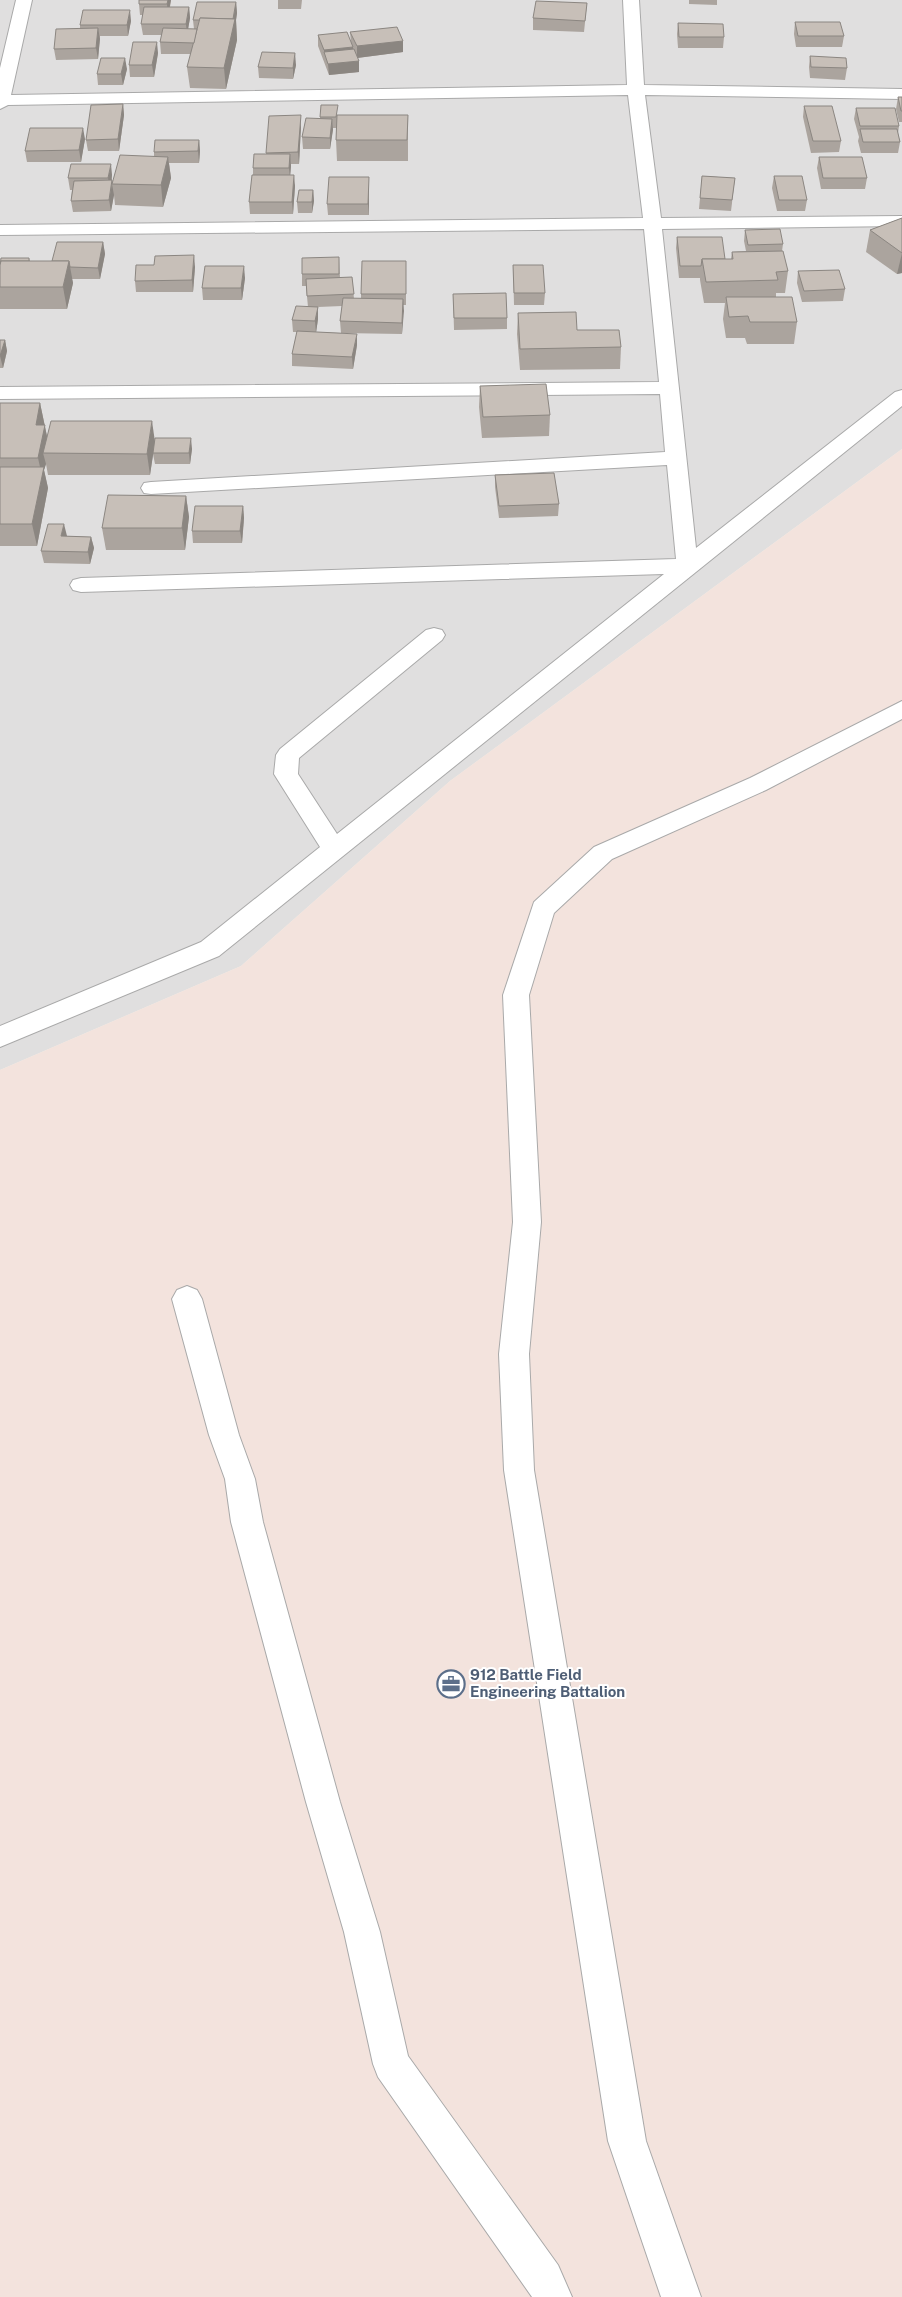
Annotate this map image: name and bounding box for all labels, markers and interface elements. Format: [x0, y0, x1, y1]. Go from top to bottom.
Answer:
place label: 912 Battle Field Engineering Battalion [470, 1666, 625, 1700]
office icon: 912 Battle Field Engineering Battalion [436, 1669, 466, 1699]

